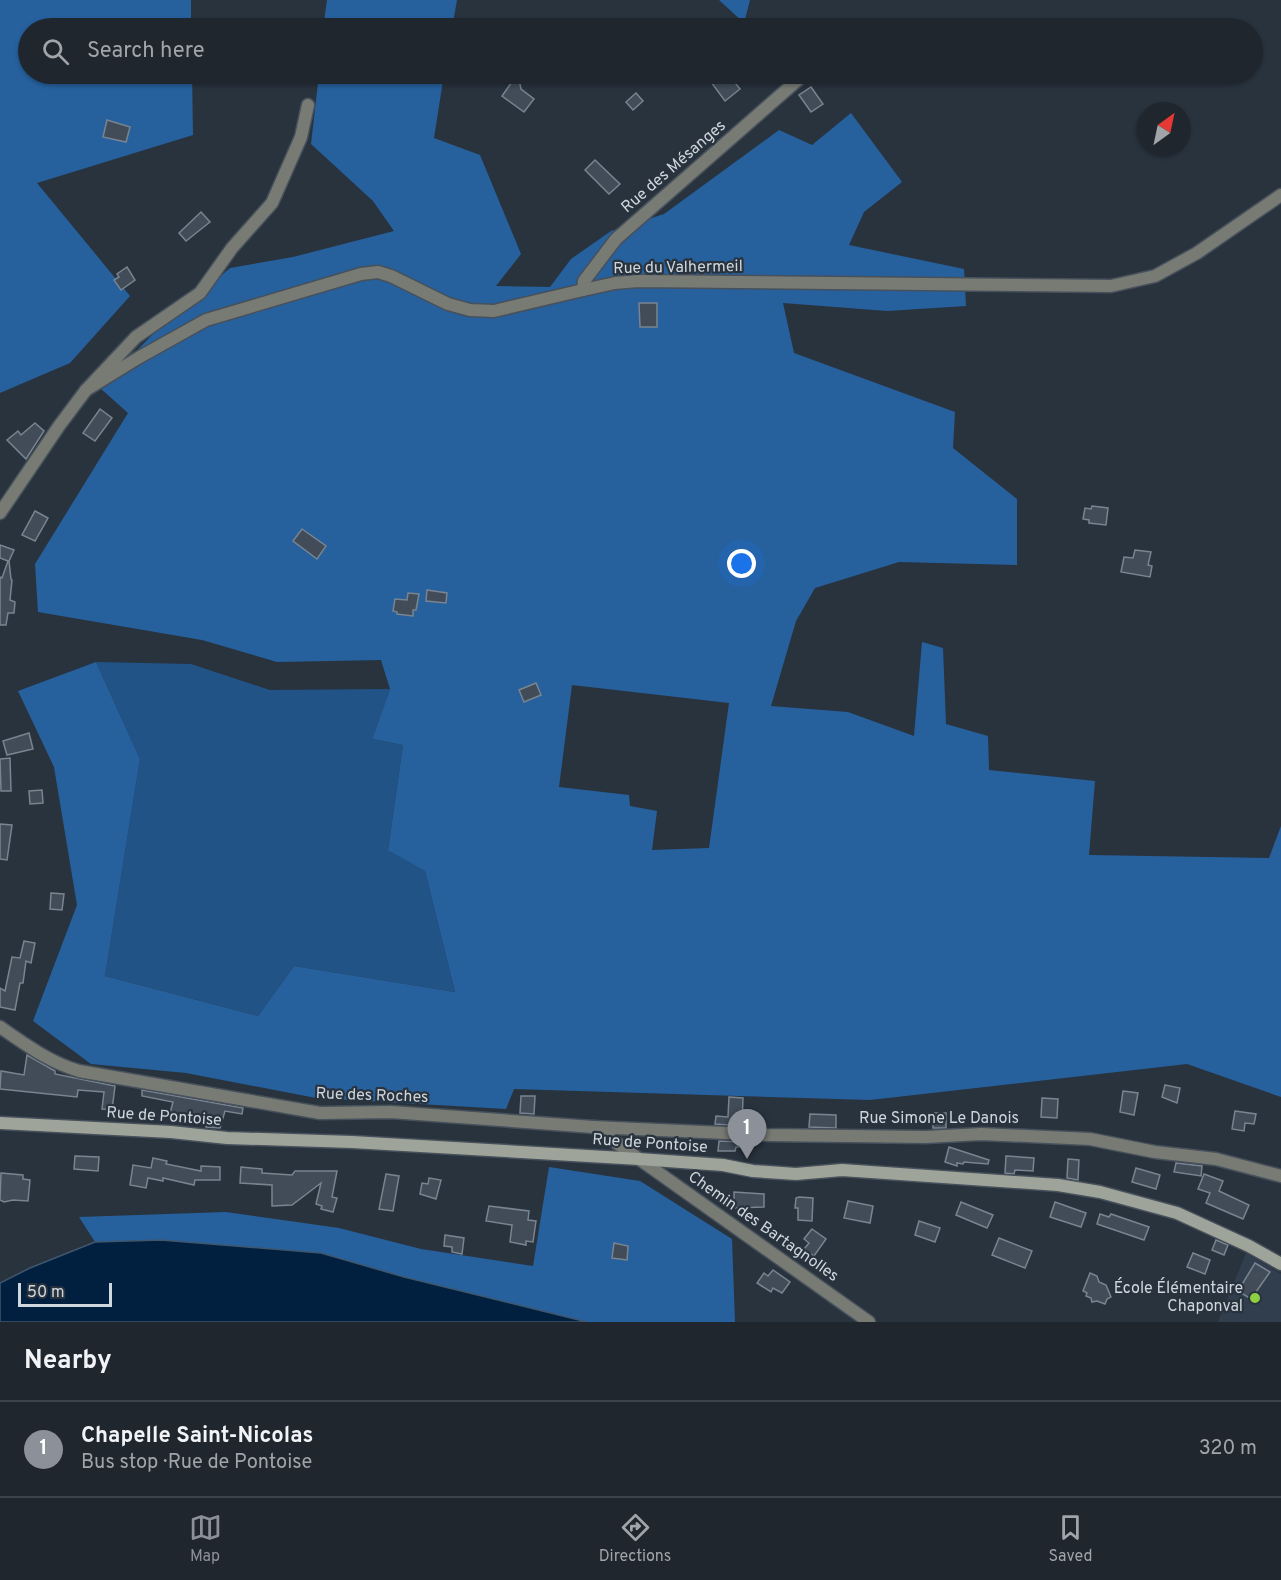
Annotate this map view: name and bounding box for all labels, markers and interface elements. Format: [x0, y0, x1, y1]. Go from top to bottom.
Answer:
search box [18, 18, 1263, 84]
icon: search [39, 35, 72, 68]
text: Search here [87, 38, 205, 65]
north arrow [1137, 102, 1191, 156]
street label: Rue des Mésanges [618, 116, 730, 218]
street label: Rue du Valhermeil [613, 257, 743, 279]
your location [727, 549, 756, 578]
street label: Rue des Roches [315, 1084, 429, 1108]
street label: Rue de Pontoise [106, 1103, 222, 1131]
street label: Rue Simone Le Danois [859, 1109, 1019, 1129]
pin: 1 [728, 1110, 766, 1159]
street label: Rue de Pontoise [592, 1130, 708, 1158]
street label: Chemin des Bartagnolles [684, 1167, 842, 1287]
place label: École Élémentaire Chaponval [1114, 1277, 1243, 1317]
scale bar [18, 1280, 112, 1308]
text: 50 m [27, 1283, 65, 1303]
marker: École Élémentaire Chaponval [1248, 1291, 1262, 1305]
text: Nearby [24, 1345, 112, 1378]
text: Chapelle Saint-Nicolas [81, 1423, 313, 1450]
text: 1 [40, 1436, 48, 1462]
text: 320 m [1199, 1436, 1257, 1462]
text: Bus stop · Rue de Pontoise [81, 1450, 312, 1476]
tab: Map [189, 1511, 222, 1567]
tab: Directions [599, 1511, 671, 1567]
tab: Saved [1048, 1511, 1092, 1567]

